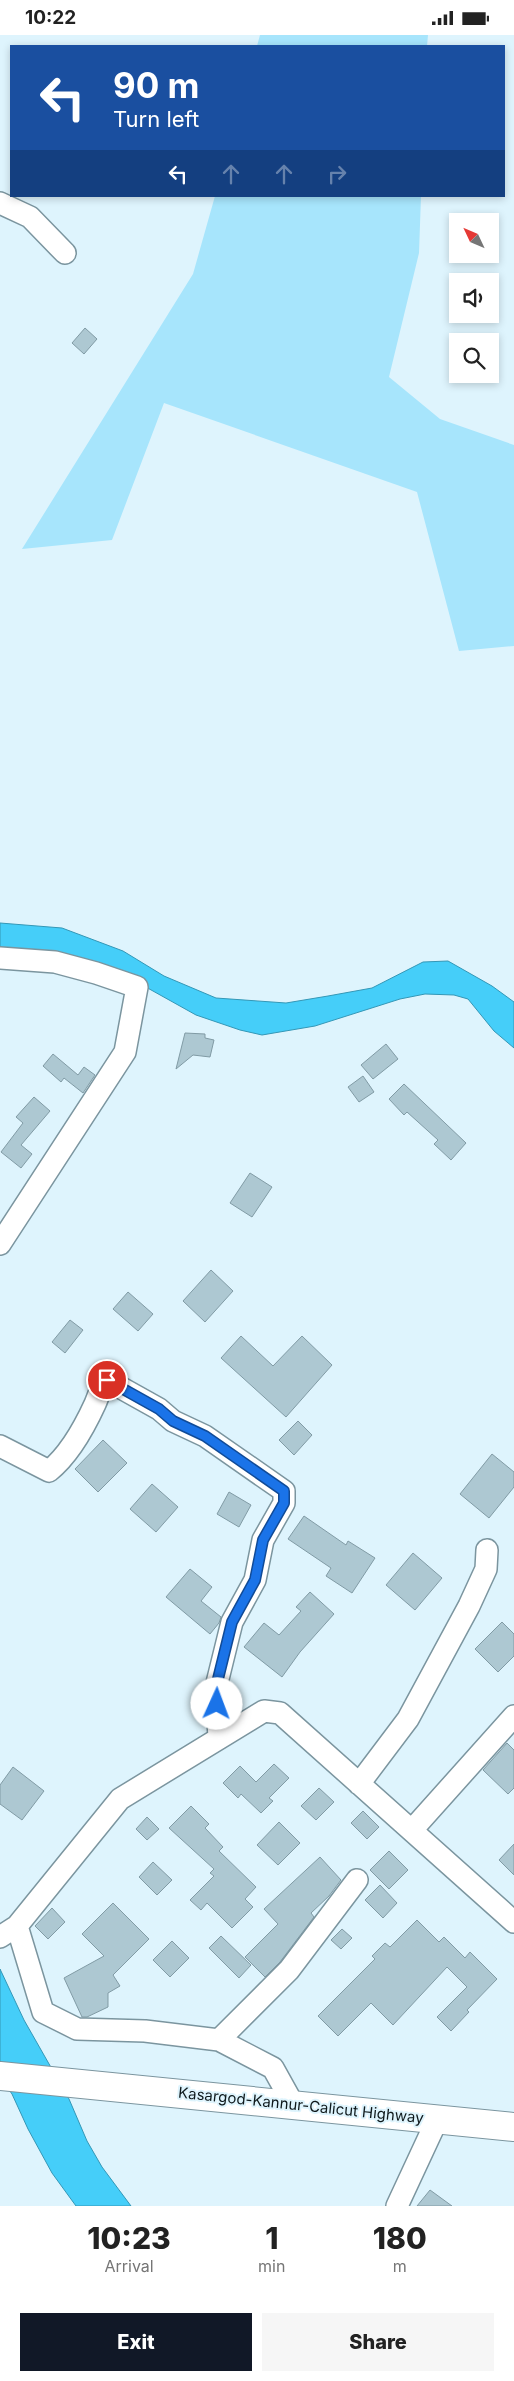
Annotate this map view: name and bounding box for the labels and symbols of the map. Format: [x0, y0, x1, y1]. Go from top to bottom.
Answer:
north arrow [449, 213, 499, 263]
pin [86, 1359, 128, 1401]
position arrow [190, 1677, 242, 1729]
street label: Kasargod-Kannur-Calicut Highway [177, 2083, 425, 2127]

